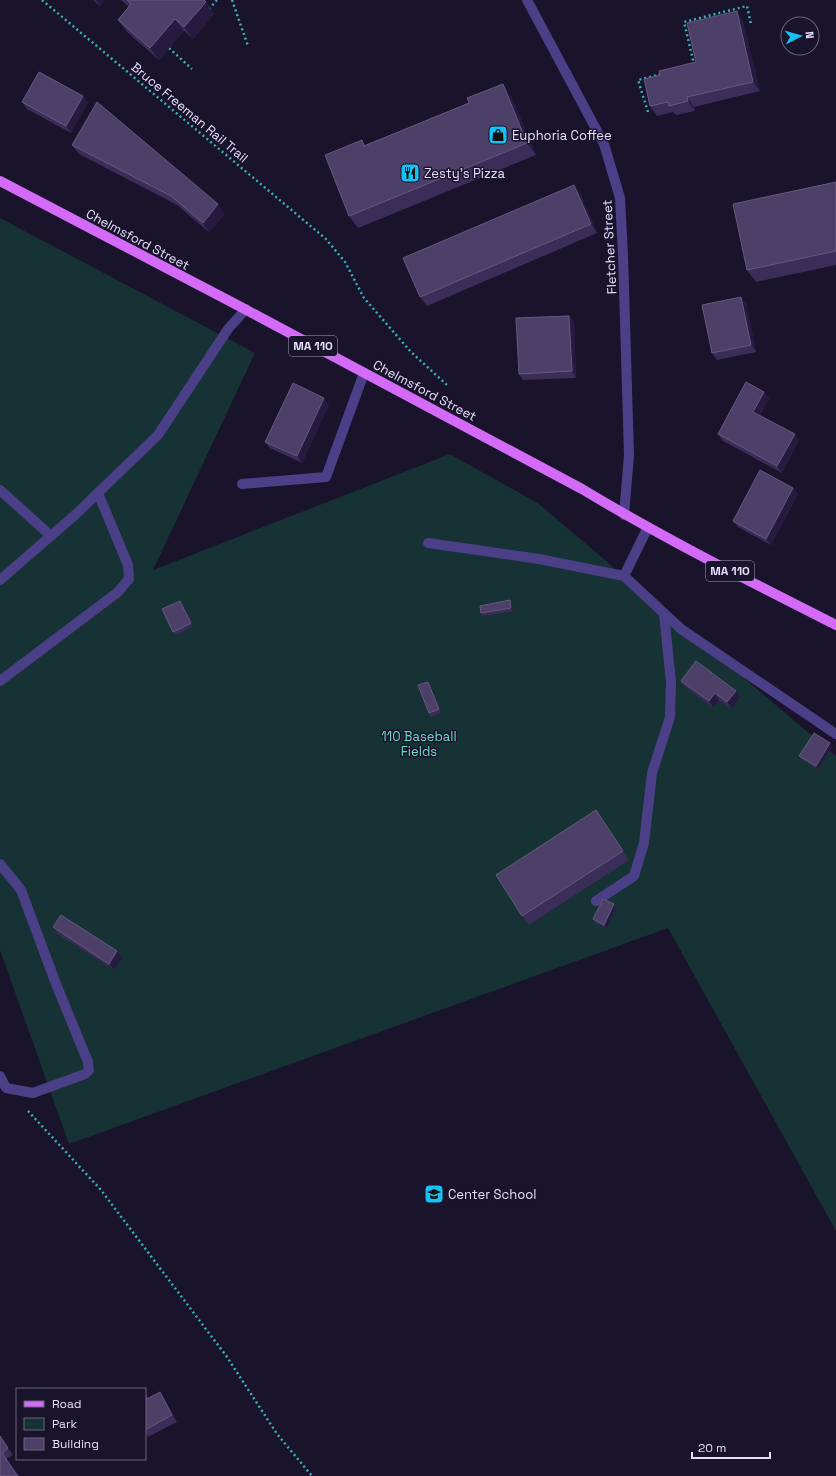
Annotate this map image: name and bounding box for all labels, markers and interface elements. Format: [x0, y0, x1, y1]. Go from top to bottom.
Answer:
north arrow [780, 16, 820, 56]
text: N [803, 31, 817, 39]
street label: Bruce Freeman Rail Trail [128, 58, 252, 166]
shop icon: Euphoria Coffee [487, 124, 509, 146]
place label: Euphoria Coffee [512, 127, 612, 144]
restaurant icon: Zesty's Pizza [399, 162, 421, 184]
place label: Zesty's Pizza [424, 165, 506, 182]
street label: Fletcher Street [599, 199, 620, 295]
street label: Chelmsford Street [83, 205, 192, 274]
road number: MA 110 [289, 336, 337, 356]
street label: Chelmsford Street [370, 356, 479, 425]
road number: MA 110 [706, 561, 754, 581]
park label: 110 Baseball Fields [381, 728, 457, 760]
school or university icon: Center School [423, 1183, 445, 1205]
place label: Center School [448, 1186, 536, 1203]
legend [16, 1388, 146, 1460]
text: Road [52, 1396, 81, 1412]
text: Park [52, 1416, 77, 1432]
scale bar [692, 1434, 770, 1460]
text: Building [52, 1436, 99, 1452]
text: 20 m [698, 1440, 726, 1456]

